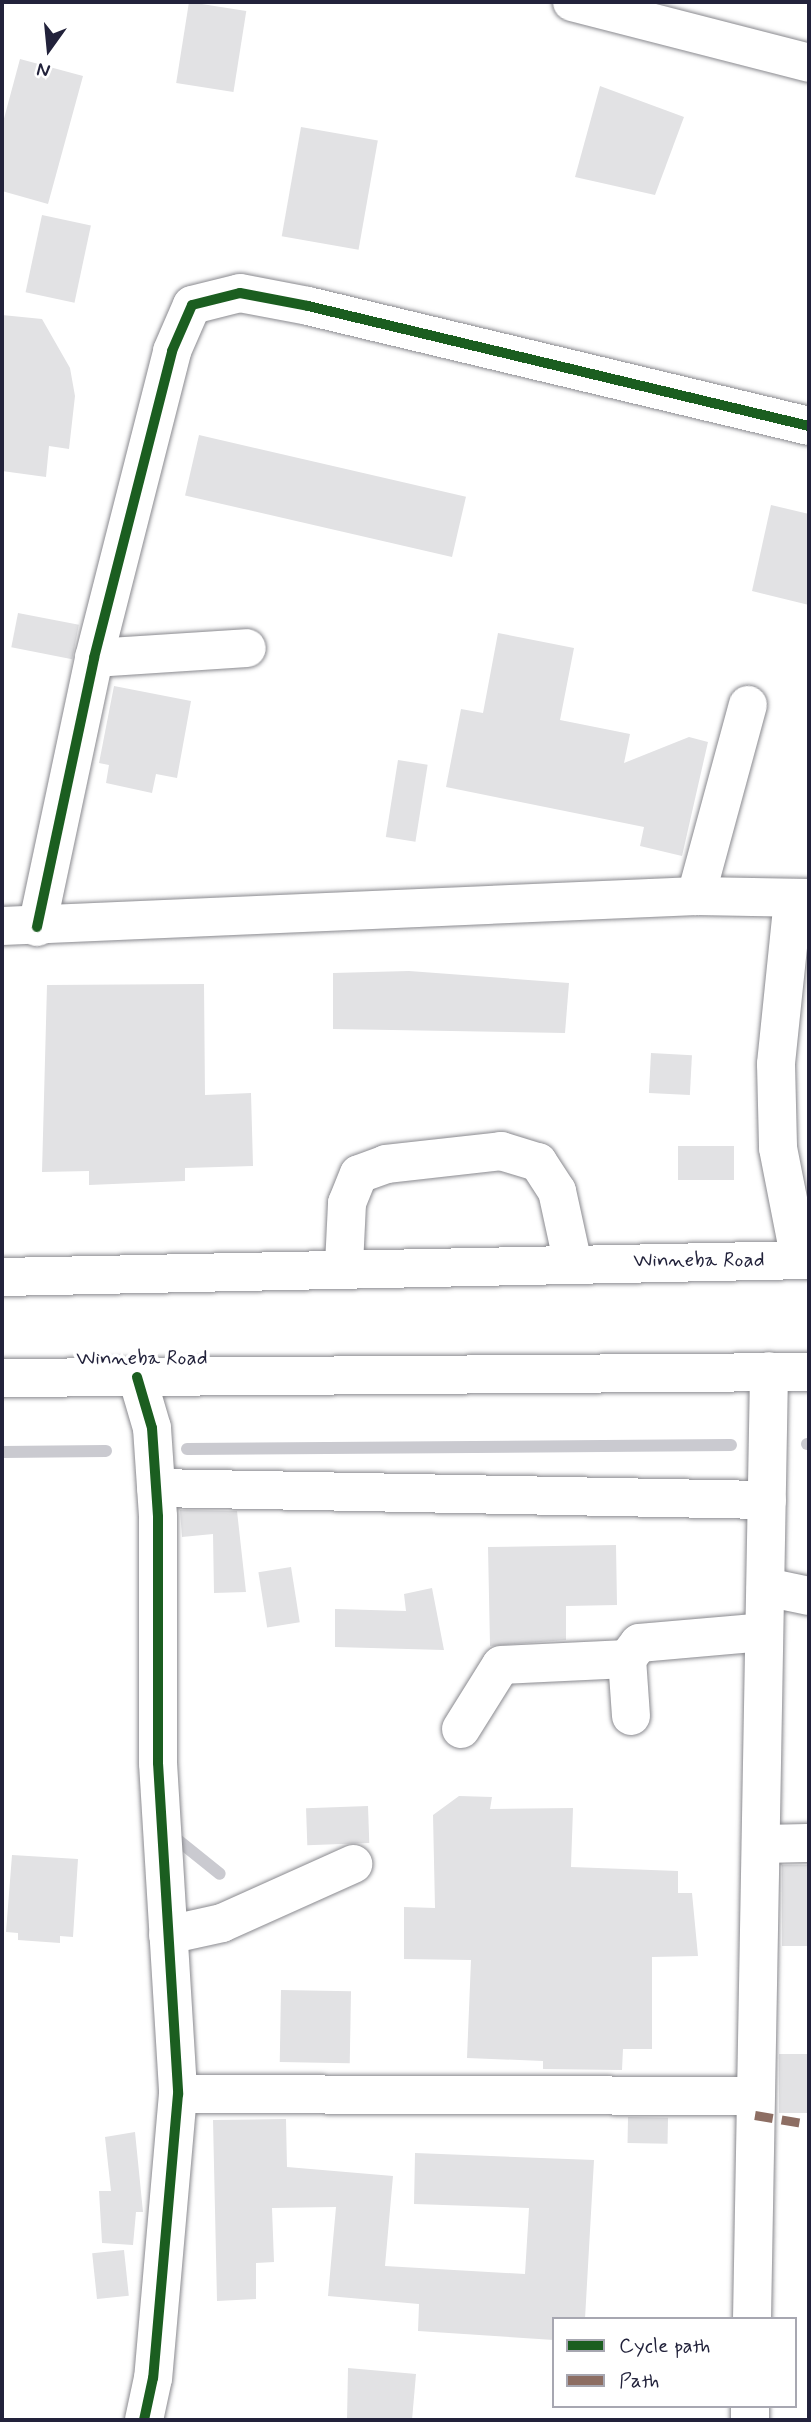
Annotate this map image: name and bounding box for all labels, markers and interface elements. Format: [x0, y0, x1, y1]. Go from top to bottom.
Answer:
north arrow [14, 14, 84, 84]
text: N [34, 56, 53, 83]
street label: Winneba Road [633, 1247, 765, 1273]
street label: Winneba Road [76, 1345, 208, 1371]
legend [552, 2317, 797, 2408]
text: Cycle path [619, 2332, 710, 2360]
text: Path [619, 2367, 659, 2395]

